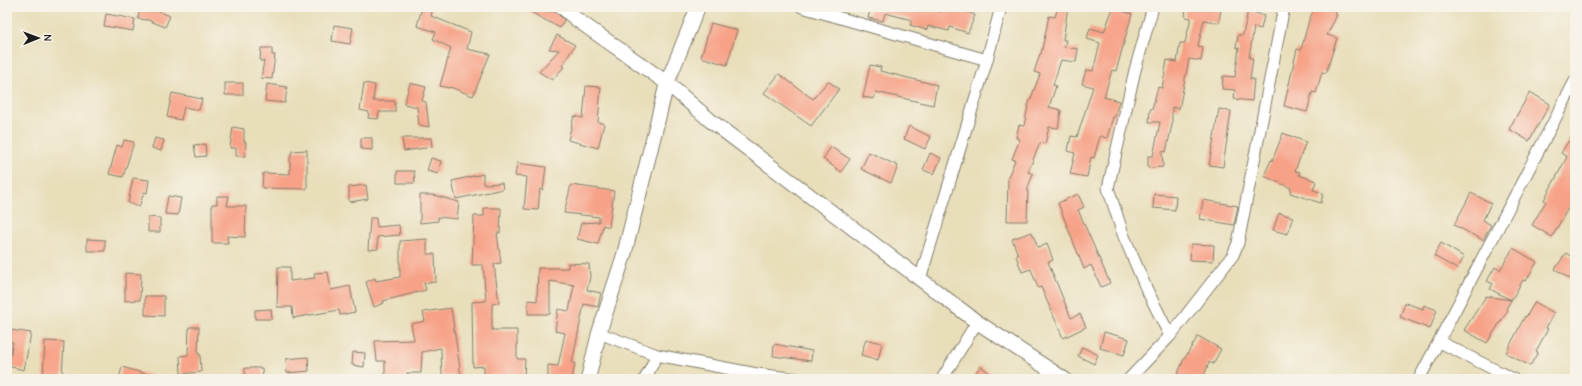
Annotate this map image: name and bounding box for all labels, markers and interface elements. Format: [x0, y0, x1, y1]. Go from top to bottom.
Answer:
north arrow [18, 18, 58, 58]
text: N [41, 34, 54, 42]

